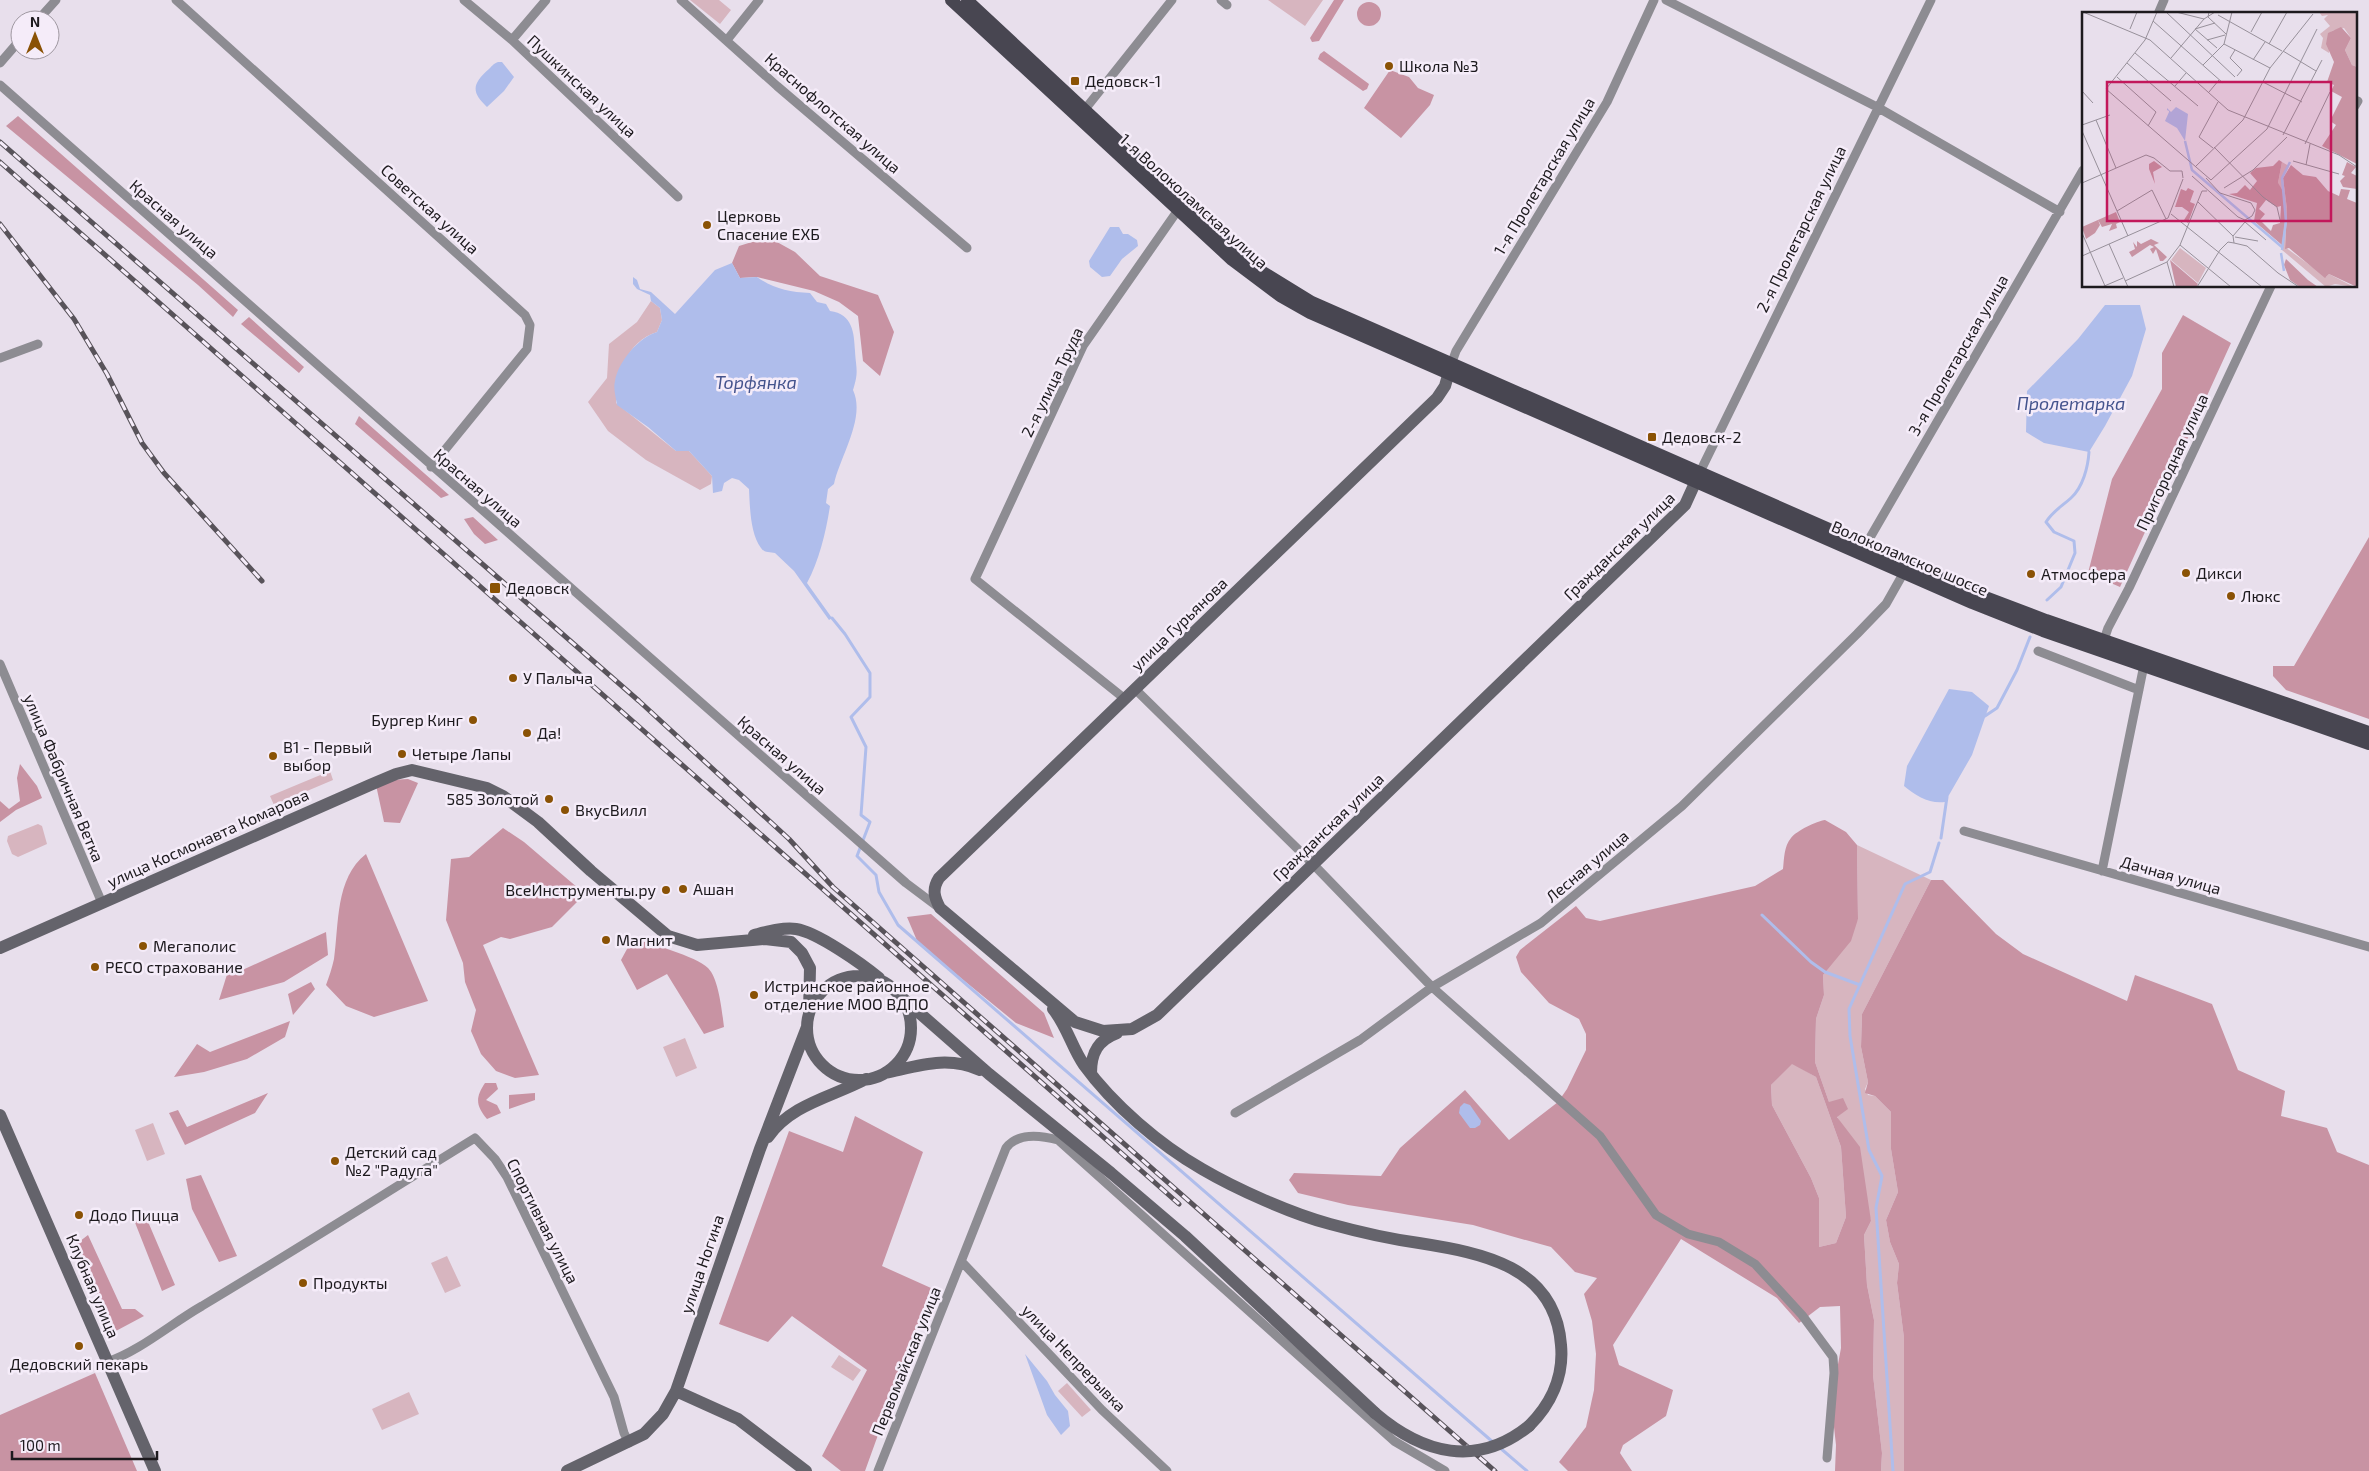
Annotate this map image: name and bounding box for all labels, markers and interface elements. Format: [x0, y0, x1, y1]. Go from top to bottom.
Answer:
north arrow [10, 10, 60, 60]
inset map [2082, 12, 2356, 288]
text: N [30, 13, 40, 30]
street label: Пушкинская улица [523, 30, 641, 142]
street label: Краснофлотская улица [761, 49, 905, 177]
place label: Школа №3 [1399, 56, 1479, 75]
marker: Школа №3 [1383, 60, 1395, 72]
place label: Дедовск-1 [1085, 71, 1161, 90]
marker: Дедовск-1 [1069, 75, 1081, 87]
street label: 1-я Пролетарская улица [1489, 94, 1599, 258]
street label: 1-я Волоколамская улица [1116, 129, 1272, 273]
street label: 2-я Пролетарская улица [1752, 142, 1850, 316]
street label: Советская улица [377, 160, 483, 258]
street label: Красная улица [126, 175, 222, 263]
place label: Церковь Спасение ЕХБ [717, 206, 820, 243]
marker: Церковь Спасение ЕХБ [701, 219, 713, 231]
street label: 3-я Пролетарская улица [1904, 271, 2012, 439]
street label: 2-я улица Труда [1017, 324, 1087, 440]
water label: Торфянка [715, 371, 797, 393]
street label: Пригородная улица [2132, 390, 2212, 534]
water label: Пролетарка [2017, 392, 2125, 414]
place label: Дедовск-2 [1662, 427, 1741, 446]
marker: Дедовск-2 [1646, 431, 1658, 443]
street label: Красная улица [430, 444, 526, 532]
street label: Гражданская улица [1559, 488, 1679, 604]
street label: Волоколамское шоссе [1829, 516, 1991, 599]
place label: Дикси [2196, 563, 2242, 582]
place label: Атмосфера [2041, 564, 2126, 583]
marker: Дикси [2180, 567, 2192, 579]
marker: Атмосфера [2025, 568, 2037, 580]
street label: улица Гурьянова [1127, 573, 1231, 675]
place label: Дедовск [506, 578, 570, 597]
marker: Дедовск [488, 581, 502, 595]
place label: Люкс [2241, 586, 2281, 605]
marker: Люкс [2225, 590, 2237, 602]
place label: У Палыча [523, 668, 593, 687]
marker: У Палыча [507, 672, 519, 684]
street label: улица Фабричная Ветка [20, 691, 108, 865]
place label: Бургер Кинг [371, 710, 464, 730]
street label: Красная улица [734, 711, 830, 799]
marker: Бургер Кинг [467, 714, 479, 726]
place label: Да! [537, 723, 561, 742]
marker: Да! [521, 727, 533, 739]
place label: В1 - Первый выбор [283, 737, 372, 774]
place label: Четыре Лапы [412, 744, 511, 763]
marker: Четыре Лапы [396, 748, 408, 760]
marker: В1 - Первый выбор [267, 750, 279, 762]
street label: Гражданская улица [1268, 769, 1388, 885]
street label: улица Космонавта Комарова [104, 784, 312, 892]
place label: 585 Золотой [447, 789, 539, 808]
marker: 585 Золотой [543, 793, 555, 805]
place label: ВкусВилл [575, 800, 647, 820]
marker: ВкусВилл [559, 804, 571, 816]
street label: Лесная улица [1541, 826, 1633, 906]
street label: Дачная улица [2118, 851, 2224, 899]
place label: Ашан [693, 879, 734, 898]
place label: ВсеИнструменты.ру [505, 880, 656, 900]
marker: Ашан [677, 883, 689, 895]
marker: ВсеИнструменты.ру [660, 884, 672, 896]
place label: Магнит [616, 930, 673, 949]
marker: Магнит [600, 934, 612, 946]
place label: Мегаполис [153, 936, 236, 955]
marker: Мегаполис [137, 940, 149, 952]
place label: РЕСО страхование [105, 957, 243, 976]
marker: РЕСО страхование [89, 961, 101, 973]
place label: Истринское районное отделение МОО ВДПО [764, 976, 930, 1013]
marker: Истринское районное отделение МОО ВДПО [748, 989, 760, 1001]
place label: Детский сад №2 "Радуга" [345, 1142, 438, 1180]
marker: Детский сад №2 "Радуга" [329, 1155, 341, 1167]
street label: Спортивная улица [503, 1155, 583, 1287]
place label: Додо Пицца [89, 1205, 179, 1224]
marker: Додо Пицца [73, 1209, 85, 1221]
street label: улица Ногина [676, 1212, 728, 1316]
street label: Клубная улица [62, 1231, 124, 1341]
place label: Продукты [313, 1273, 388, 1293]
marker: Продукты [297, 1277, 309, 1289]
street label: Первомайская улица [867, 1284, 945, 1438]
street label: улица Непрерывка [1018, 1300, 1130, 1416]
marker: Дедовский пекарь [73, 1340, 85, 1352]
place label: Дедовский пекарь [10, 1354, 148, 1373]
scale bar [12, 1428, 158, 1460]
text: 100 m [20, 1436, 61, 1454]

